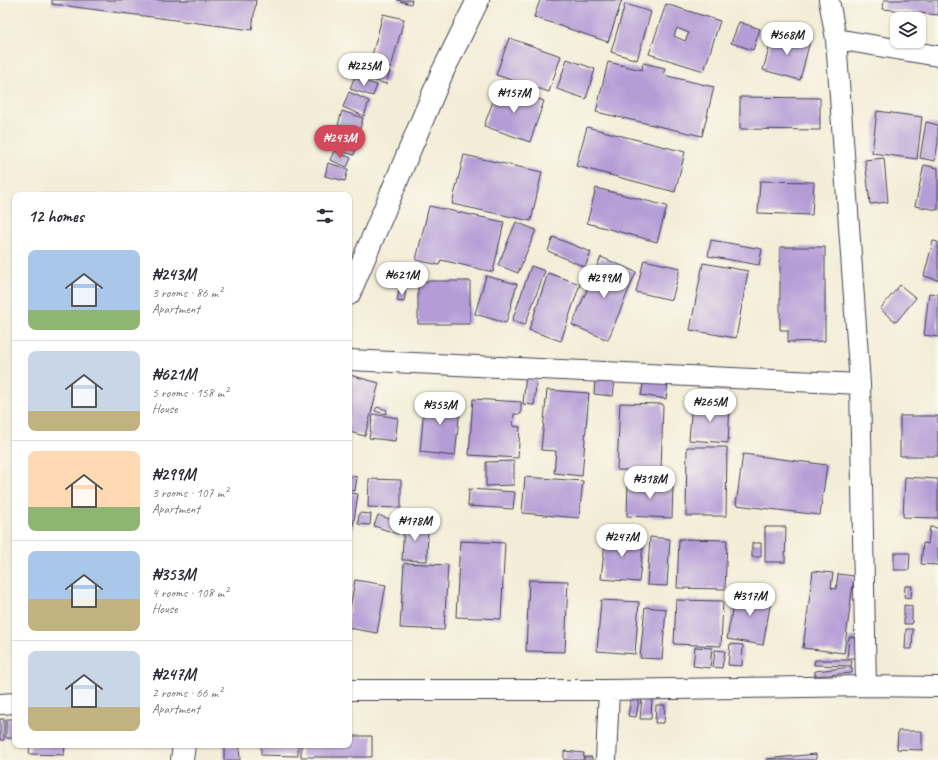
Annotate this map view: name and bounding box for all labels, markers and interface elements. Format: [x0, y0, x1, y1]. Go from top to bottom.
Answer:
map controls [890, 12, 926, 48]
button: layers [890, 12, 926, 48]
pin: ₦568M [759, 22, 815, 56]
text: ₦568M [770, 27, 804, 43]
pin: ₦225M [336, 53, 392, 87]
text: ₦225M [347, 58, 381, 74]
pin: ₦157M [486, 80, 542, 114]
text: ₦157M [497, 85, 531, 101]
pin: ₦243M [312, 125, 368, 159]
text: ₦243M [323, 130, 357, 146]
icon: filters [314, 205, 336, 227]
text: 12 homes [28, 206, 84, 227]
pin: ₦621M [374, 262, 430, 296]
text: ₦243M [152, 264, 196, 285]
pin: ₦299M [576, 265, 632, 299]
icon: home [60, 266, 108, 314]
text: ₦621M [385, 267, 419, 283]
text: ₦299M [587, 270, 621, 286]
text: 3 rooms · 86 m² [152, 285, 222, 301]
text: Apartment [152, 301, 200, 317]
text: ₦621M [152, 364, 196, 385]
icon: home [60, 367, 108, 415]
text: 5 rooms · 158 m² [152, 385, 228, 401]
pin: ₦265M [682, 389, 738, 423]
pin: ₦353M [412, 392, 468, 426]
text: ₦265M [693, 394, 727, 410]
text: ₦353M [423, 397, 457, 413]
text: House [152, 401, 177, 417]
text: ₦299M [152, 464, 195, 485]
pin: ₦318M [622, 466, 678, 500]
icon: home [60, 467, 108, 515]
text: ₦318M [633, 471, 667, 487]
text: 3 rooms · 107 m² [152, 485, 228, 501]
text: Apartment [152, 501, 200, 517]
pin: ₦178M [387, 508, 443, 542]
text: ₦178M [398, 513, 432, 529]
pin: ₦247M [594, 524, 650, 558]
text: ₦247M [605, 529, 639, 545]
text: ₦353M [152, 564, 195, 585]
icon: home [60, 567, 108, 615]
pin: ₦317M [722, 583, 778, 617]
text: 4 rooms · 108 m² [152, 585, 228, 601]
text: ₦317M [733, 588, 767, 604]
text: House [152, 601, 177, 617]
text: ₦247M [152, 664, 196, 685]
icon: home [60, 667, 108, 715]
text: 2 rooms · 66 m² [152, 685, 222, 701]
text: Apartment [152, 701, 200, 717]

